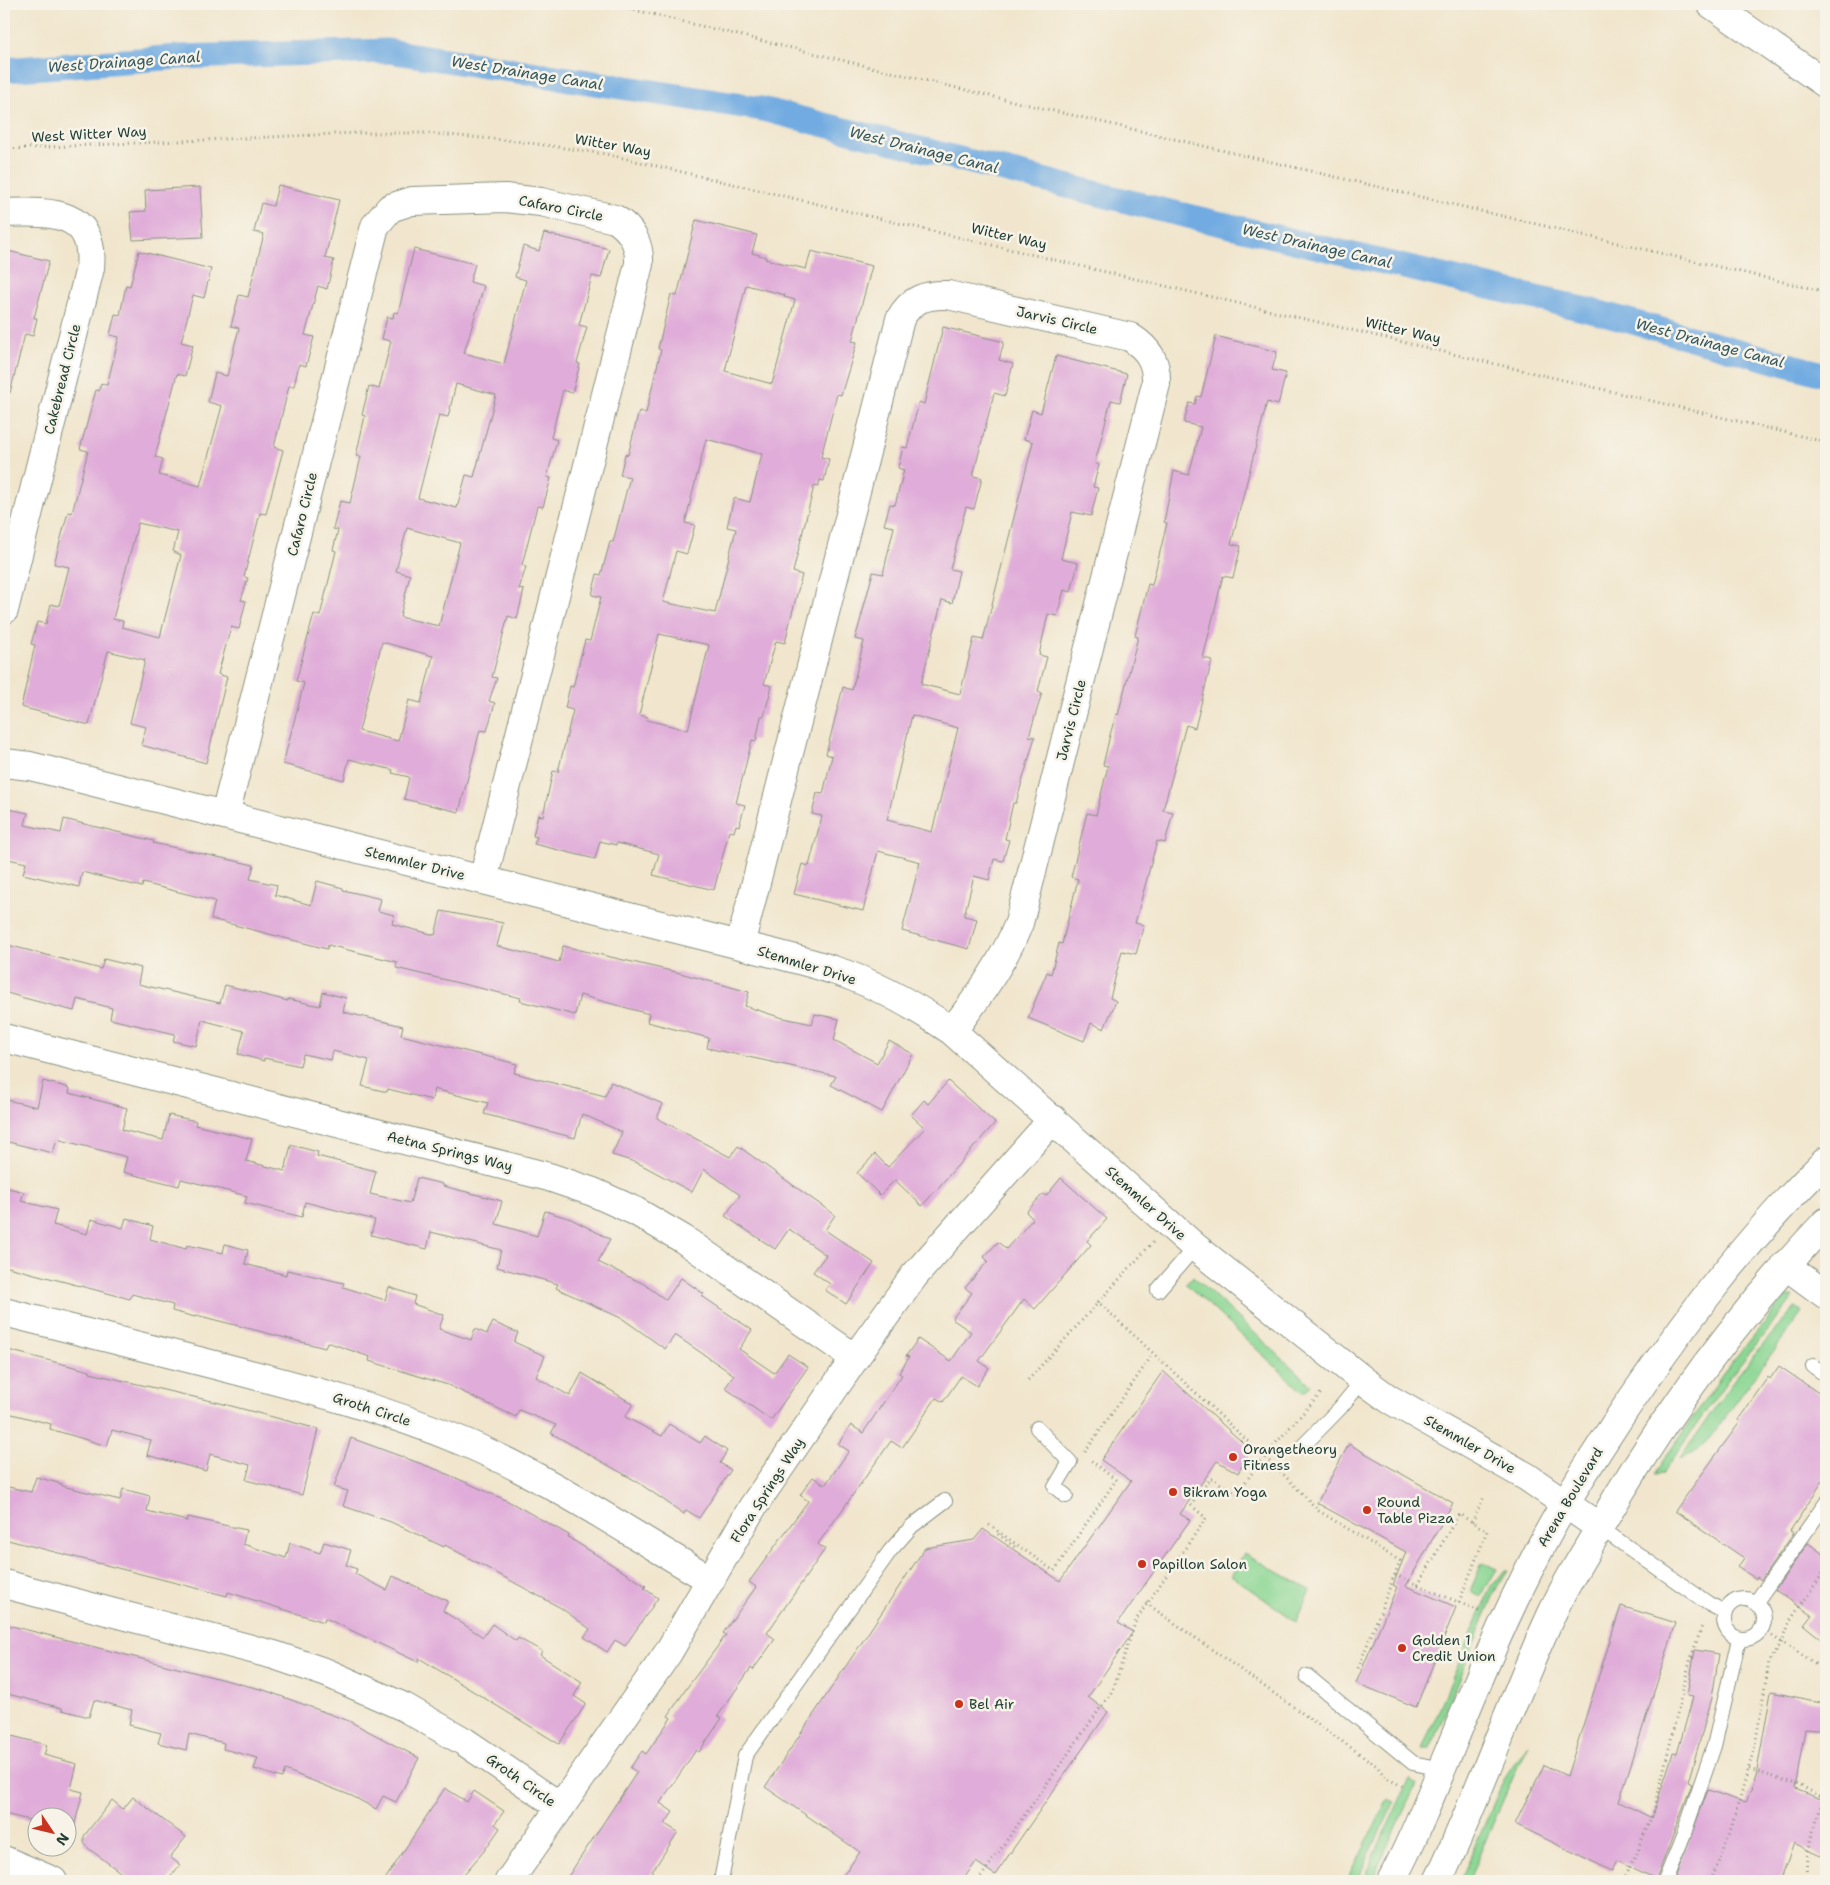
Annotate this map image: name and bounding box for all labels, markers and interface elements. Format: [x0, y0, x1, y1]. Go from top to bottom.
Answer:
water label: West Drainage Canal [47, 47, 201, 77]
water label: West Drainage Canal [450, 51, 604, 95]
street label: West Witter Way [31, 122, 147, 146]
water label: West Drainage Canal [847, 122, 1001, 178]
street label: Witter Way [573, 129, 653, 161]
street label: Cafaro Circle [517, 191, 605, 225]
street label: Witter Way [969, 219, 1049, 253]
water label: West Drainage Canal [1240, 219, 1394, 273]
street label: Jarvis Circle [1015, 302, 1100, 338]
street label: Witter Way [1363, 313, 1443, 347]
water label: West Drainage Canal [1633, 314, 1787, 373]
street label: Cakebread Circle [40, 322, 84, 436]
street label: Cafaro Circle [283, 470, 321, 558]
street label: Jarvis Circle [1052, 677, 1090, 762]
street label: Stemmler Drive [363, 842, 467, 884]
street label: Stemmler Drive [755, 941, 859, 989]
street label: Aetna Springs Way [385, 1127, 515, 1175]
street label: Stemmler Drive [1102, 1162, 1190, 1244]
street label: Groth Circle [331, 1388, 413, 1430]
street label: Stemmler Drive [1421, 1411, 1519, 1478]
street label: Flora Springs Way [726, 1434, 808, 1546]
place label: Orangetheory Fitness [1243, 1440, 1337, 1474]
street label: Arena Boulevard [1533, 1444, 1607, 1550]
marker: Orangetheory Fitness [1227, 1451, 1239, 1463]
place label: Bikram Yoga [1183, 1483, 1267, 1501]
marker: Bikram Yoga [1167, 1486, 1179, 1498]
place label: Round Table Pizza [1377, 1493, 1454, 1527]
marker: Round Table Pizza [1361, 1504, 1373, 1516]
place label: Papillon Salon [1152, 1555, 1247, 1573]
marker: Papillon Salon [1136, 1558, 1148, 1570]
place label: Golden 1 Credit Union [1412, 1631, 1496, 1665]
marker: Golden 1 Credit Union [1396, 1642, 1408, 1654]
place label: Bel Air [969, 1695, 1015, 1713]
marker: Bel Air [953, 1698, 965, 1710]
street label: Groth Circle [483, 1749, 559, 1811]
north arrow [28, 1808, 78, 1858]
text: N [52, 1830, 73, 1849]

